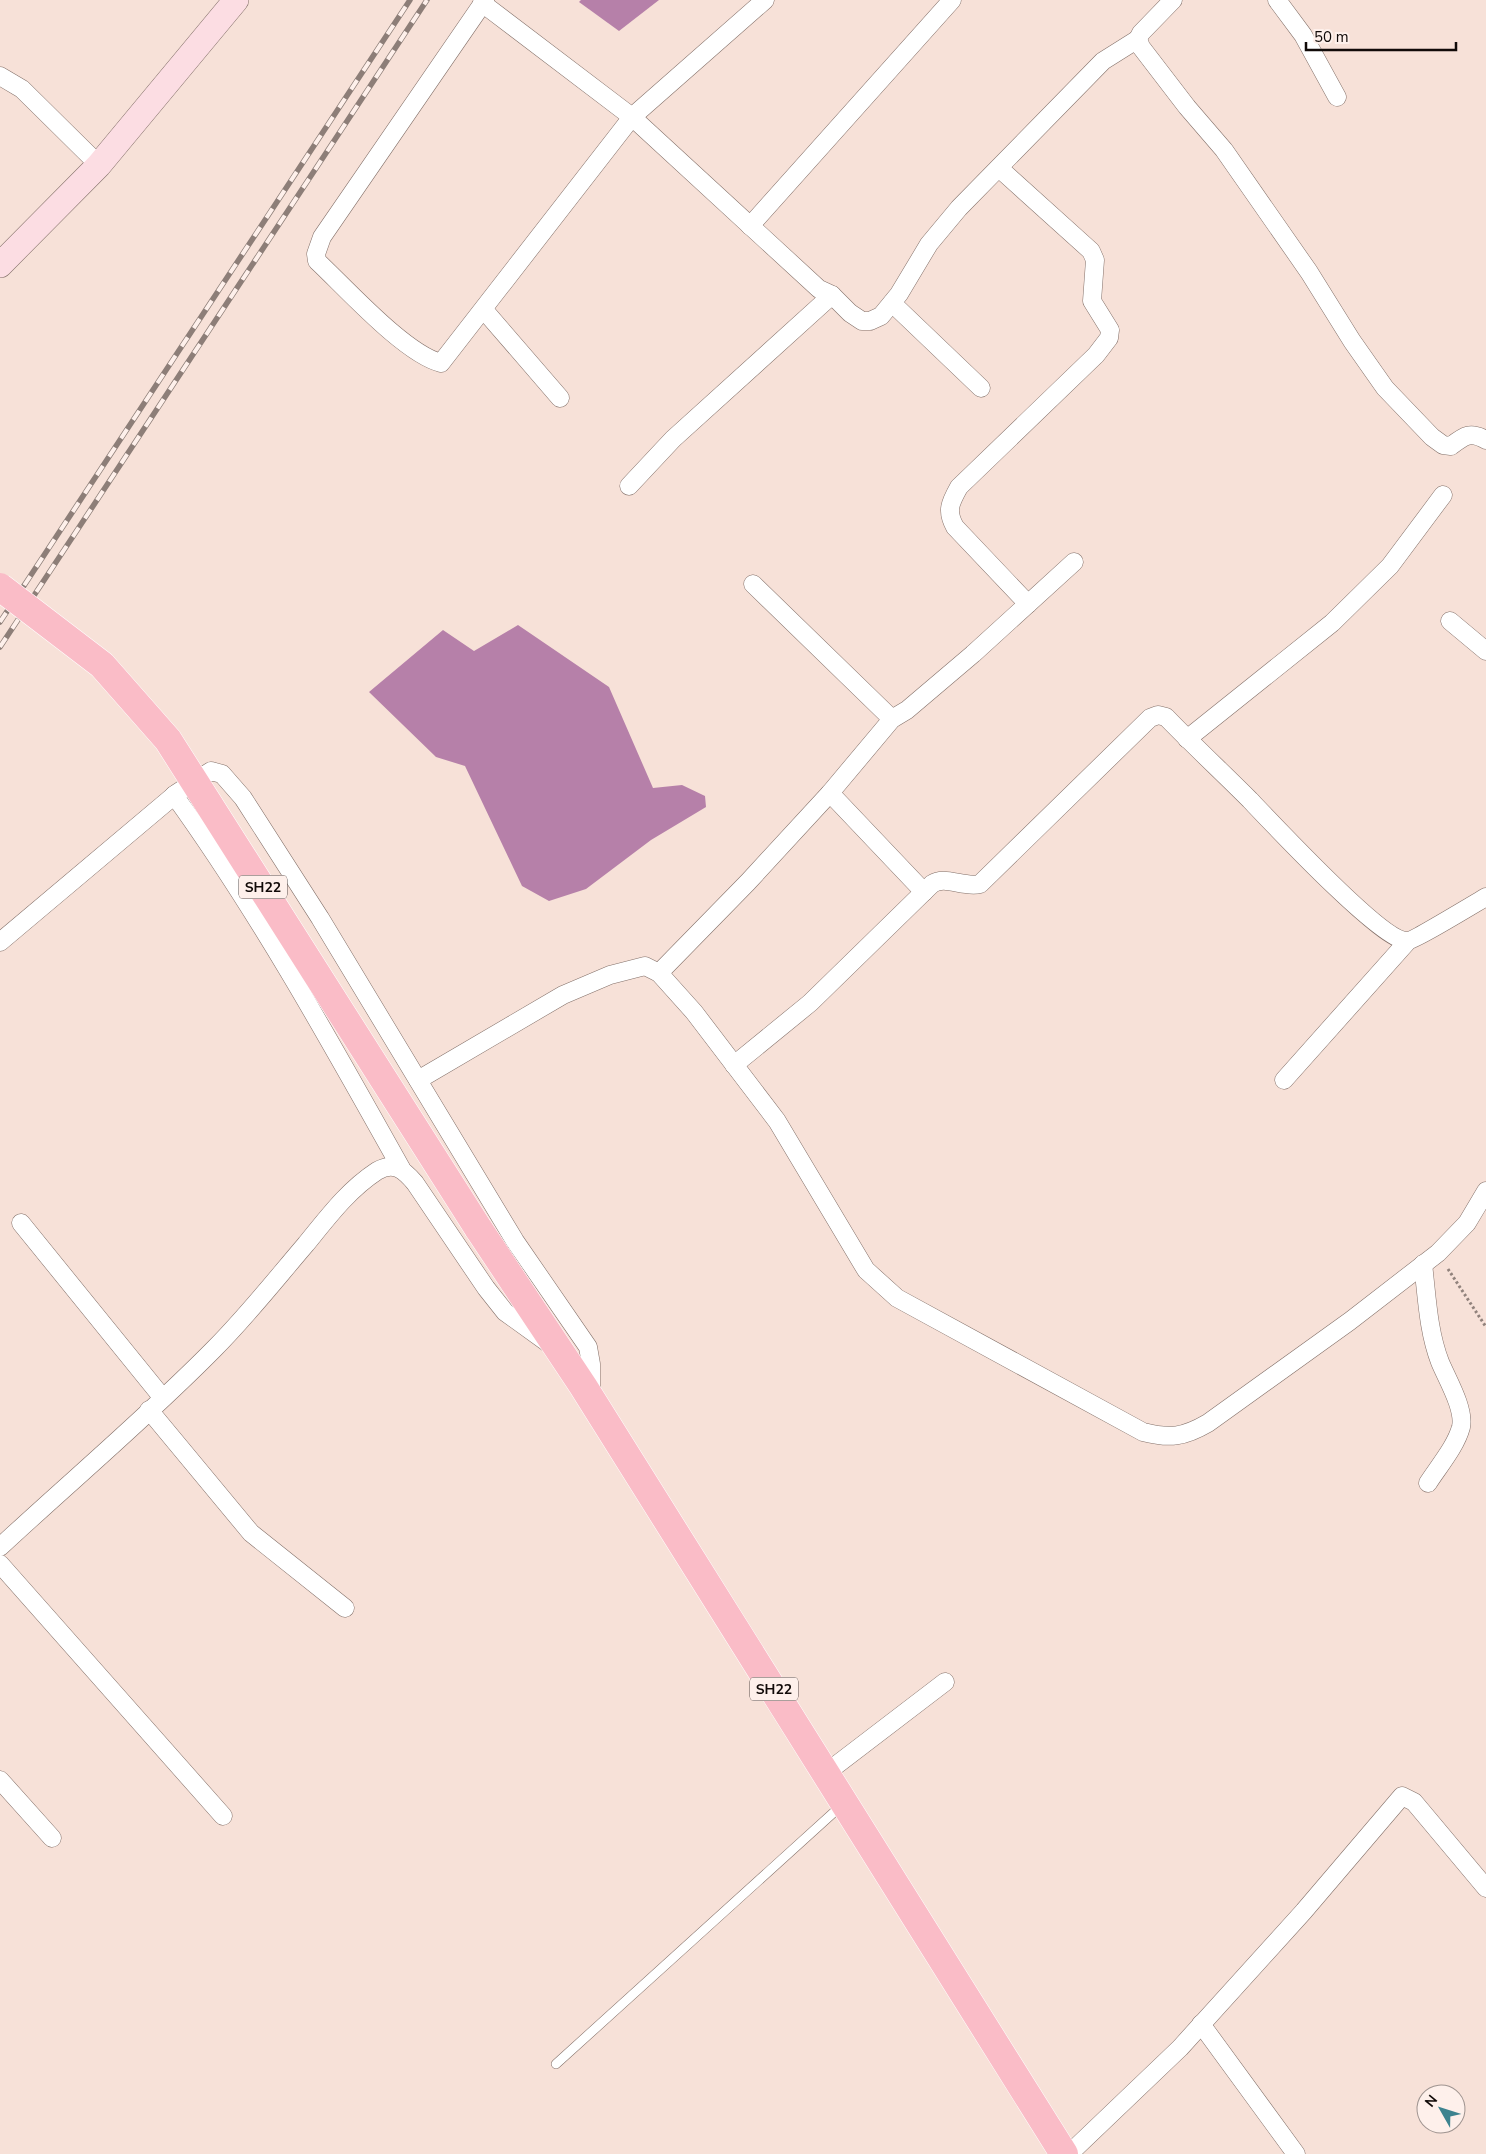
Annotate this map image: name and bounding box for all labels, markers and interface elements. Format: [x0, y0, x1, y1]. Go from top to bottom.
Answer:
scale bar [1306, 20, 1456, 52]
text: 50 m [1314, 27, 1349, 47]
road number: SH22 [239, 876, 287, 899]
road number: SH22 [750, 1678, 798, 1700]
north arrow [1416, 2084, 1466, 2134]
text: N [1421, 2091, 1442, 2111]

